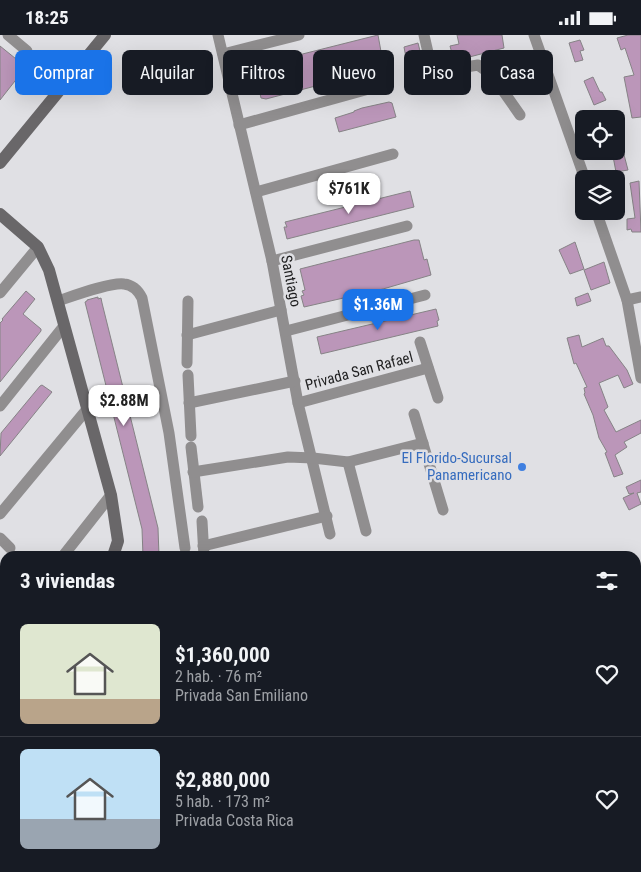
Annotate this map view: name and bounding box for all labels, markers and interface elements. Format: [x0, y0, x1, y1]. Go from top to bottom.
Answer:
text: 18:25 [25, 6, 69, 29]
chip: Comprar [15, 50, 112, 95]
chip: Alquilar [122, 50, 213, 95]
chip: Filtros [223, 50, 303, 95]
chip: Nuevo [313, 50, 394, 95]
chip: Piso [404, 50, 471, 95]
chip: Casa [481, 50, 553, 95]
map controls [575, 110, 625, 220]
button: locate [575, 110, 625, 160]
button: layers [575, 170, 625, 220]
pin: $761K [314, 173, 384, 215]
text: $761K [328, 179, 370, 198]
street label: Santiago [277, 254, 305, 308]
pin: $1.36M [337, 289, 419, 331]
text: $1.36M [353, 295, 403, 314]
street label: Privada San Rafael [303, 348, 415, 394]
pin: $2.88M [83, 385, 165, 427]
text: $2.88M [99, 391, 149, 410]
place label: El Florido-Sucursal Panamericano [402, 449, 512, 484]
marker: El Florido-Sucursal Panamericano [516, 461, 528, 473]
icon: filters [593, 567, 621, 595]
text: 3 viviendas [20, 569, 115, 593]
text: $1,360,000 [175, 643, 270, 667]
icon: home [60, 644, 120, 704]
icon: heart [593, 660, 621, 688]
text: 2 hab. · 76 m² [175, 667, 262, 686]
text: Privada San Emiliano [175, 686, 308, 705]
text: $2,880,000 [175, 768, 270, 792]
icon: home [60, 769, 120, 829]
icon: heart [593, 785, 621, 813]
text: 5 hab. · 173 m² [175, 792, 270, 811]
text: Privada Costa Rica [175, 811, 294, 830]

